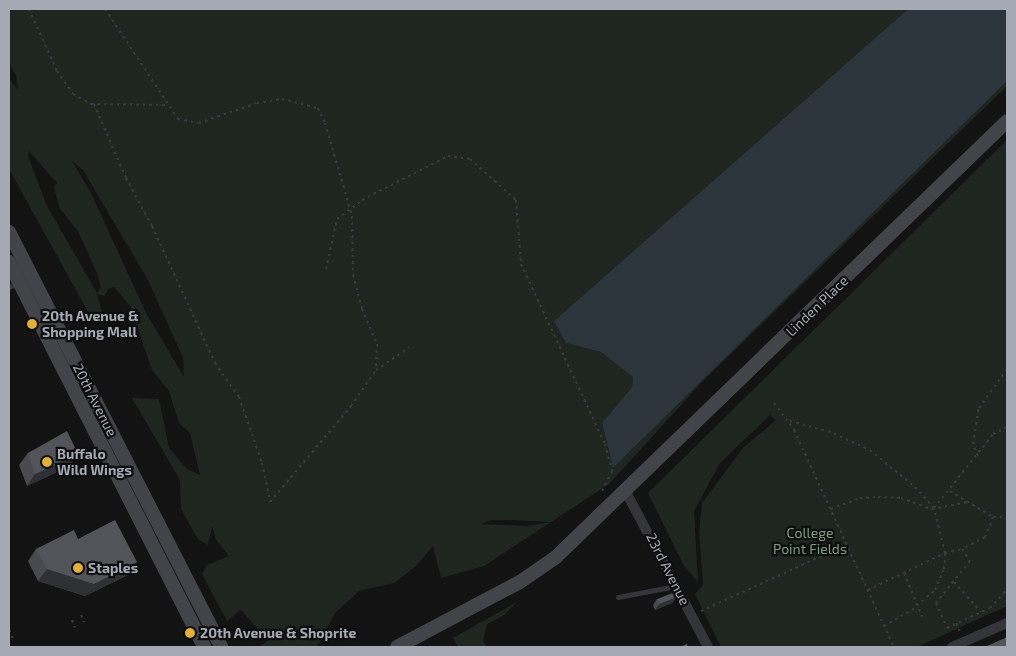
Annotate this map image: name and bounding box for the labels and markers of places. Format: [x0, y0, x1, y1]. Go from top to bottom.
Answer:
place label: 20th Avenue & Shopping Mall [42, 308, 139, 341]
marker: 20th Avenue & Shopping Mall [26, 318, 38, 330]
place label: Buffalo Wild Wings [57, 446, 132, 478]
marker: Buffalo Wild Wings [41, 456, 53, 468]
place label: Staples [88, 560, 138, 576]
marker: Staples [72, 562, 84, 574]
place label: 20th Avenue & Shoprite [200, 625, 357, 641]
marker: 20th Avenue & Shoprite [184, 627, 196, 639]

